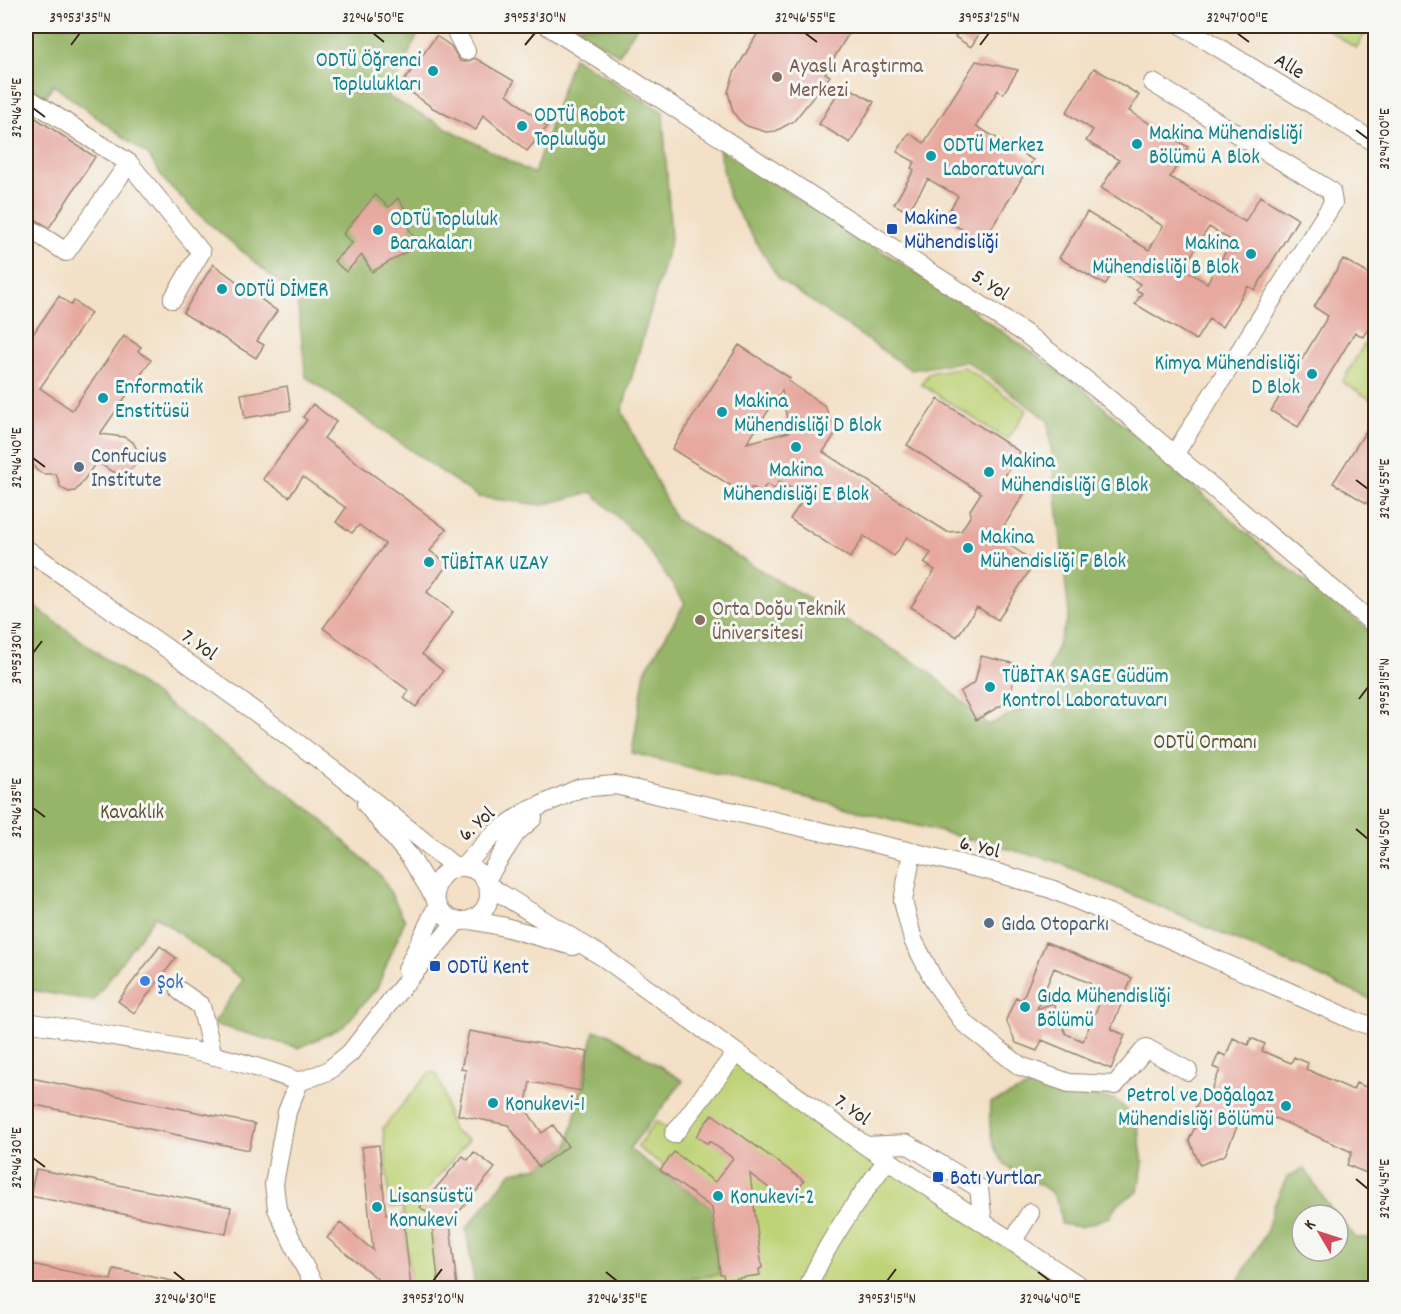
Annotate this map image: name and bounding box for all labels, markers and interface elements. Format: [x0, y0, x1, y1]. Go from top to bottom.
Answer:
text: 39°53'35"N [49, 8, 111, 30]
text: 32°46'50"E [342, 8, 404, 30]
text: 39°53'30"N [504, 8, 566, 30]
text: 32°46'55"E [775, 8, 835, 30]
text: 39°53'25"N [958, 8, 1020, 30]
text: 32°47'00"E [1206, 8, 1268, 30]
place label: ODTÜ Öğrenci Toplulukları [316, 47, 421, 101]
street label: Alle [1268, 47, 1309, 88]
place label: Ayaslı Araştırma Merkezi [789, 53, 924, 107]
marker: ODTÜ Öğrenci Toplulukları [426, 64, 440, 78]
marker: Ayaslı Araştırma Merkezi [770, 70, 784, 84]
text: 32°46'45"E [7, 78, 29, 138]
place label: ODTÜ Robot Topluluğu [534, 102, 626, 156]
text: 32°47'00"E [1375, 108, 1397, 170]
marker: ODTÜ Robot Topluluğu [515, 119, 529, 133]
place label: Makina Mühendisliği Bölümü A Blok [1149, 120, 1302, 174]
place label: ODTÜ Merkez Laboratuvarı [943, 132, 1045, 186]
marker: Makina Mühendisliği Bölümü A Blok [1130, 137, 1144, 151]
marker: ODTÜ Merkez Laboratuvarı [924, 149, 938, 163]
place label: Makine Mühendisliği [904, 205, 998, 259]
place label: ODTÜ Topluluk Barakaları [390, 206, 498, 260]
marker: Makine Mühendisliği [885, 222, 899, 236]
marker: ODTÜ Topluluk Barakaları [371, 223, 385, 237]
place label: Makina Mühendisliği B Blok [1092, 230, 1240, 284]
marker: Makina Mühendisliği B Blok [1244, 247, 1258, 261]
street label: 5. Yol [964, 263, 1014, 310]
place label: ODTÜ DİMER [234, 277, 328, 307]
marker: ODTÜ DİMER [215, 282, 229, 296]
place label: Kimya Mühendisliği D Blok [1155, 350, 1300, 404]
marker: Kimya Mühendisliği D Blok [1305, 367, 1319, 381]
place label: Enformatik Enstitüsü [115, 374, 203, 428]
place label: Makina Mühendisliği D Blok [734, 388, 882, 442]
marker: Enformatik Enstitüsü [96, 391, 110, 405]
marker: Makina Mühendisliği D Blok [715, 405, 729, 419]
text: 32°46'40"E [7, 427, 29, 489]
marker: Makina Mühendisliği E Blok [789, 440, 803, 454]
place label: Confucius Institute [91, 443, 167, 497]
place label: Makina Mühendisliği G Blok [1001, 448, 1148, 502]
place label: Makina Mühendisliği E Blok [723, 457, 869, 511]
text: 32°46'55"E [1375, 459, 1397, 519]
marker: Confucius Institute [72, 460, 86, 474]
marker: Makina Mühendisliği G Blok [982, 465, 996, 479]
place label: Makina Mühendisliği F Blok [980, 524, 1126, 578]
marker: Makina Mühendisliği F Blok [961, 541, 975, 555]
place label: TÜBİTAK UZAY [441, 550, 549, 580]
marker: TÜBİTAK UZAY [422, 555, 436, 569]
place label: Orta Doğu Teknik Üniversitesi [712, 596, 846, 650]
marker: Orta Doğu Teknik Üniversitesi [693, 613, 707, 627]
text: 39°53'30"N [7, 622, 29, 684]
street label: 7. Yol [174, 623, 223, 670]
text: 39°53'15"N [1375, 658, 1397, 716]
place label: TÜBİTAK SAGE Güdüm Kontrol Laboratuvarı [1002, 663, 1169, 717]
marker: TÜBİTAK SAGE Güdüm Kontrol Laboratuvarı [983, 680, 997, 694]
park label: ODTÜ Ormanı [1153, 729, 1257, 759]
text: 32°46'35"E [7, 778, 29, 838]
park label: Kavaklık [100, 799, 164, 829]
street label: 6. Yol [453, 800, 503, 850]
text: 32°46'50"E [1375, 808, 1397, 870]
street label: 6. Yol [956, 829, 1003, 868]
place label: Gıda Otoparkı [1001, 911, 1109, 941]
marker: Gıda Otoparkı [982, 916, 996, 930]
place label: ODTÜ Kent [447, 954, 529, 984]
marker: ODTÜ Kent [428, 959, 442, 973]
place label: Şok [157, 969, 184, 999]
marker: Şok [138, 974, 152, 988]
place label: Gıda Mühendisliği Bölümü [1037, 983, 1170, 1037]
marker: Gıda Mühendisliği Bölümü [1018, 1000, 1032, 1014]
place label: Petrol ve Doğalgaz Mühendisliği Bölümü [1118, 1082, 1274, 1136]
street label: 7. Yol [827, 1088, 876, 1135]
place label: Konukevi-1 [505, 1091, 585, 1121]
marker: Konukevi-1 [486, 1096, 500, 1110]
marker: Petrol ve Doğalgaz Mühendisliği Bölümü [1279, 1099, 1293, 1113]
text: 32°46'30"E [7, 1127, 29, 1189]
text: 32°46'45"E [1375, 1159, 1397, 1219]
place label: Batı Yurtlar [950, 1165, 1041, 1195]
marker: Batı Yurtlar [931, 1170, 945, 1184]
place label: Lisansüstü Konukevi [389, 1183, 473, 1237]
place label: Konukevi-2 [730, 1184, 815, 1214]
marker: Konukevi-2 [711, 1189, 725, 1203]
marker: Lisansüstü Konukevi [370, 1200, 384, 1214]
north arrow [1290, 1203, 1350, 1263]
text: K [1299, 1215, 1322, 1235]
text: 32°46'30"E [154, 1289, 216, 1311]
text: 39°53'20"N [402, 1289, 464, 1311]
text: 32°46'35"E [587, 1289, 647, 1311]
text: 39°53'15"N [858, 1289, 916, 1311]
text: 32°46'40"E [1019, 1289, 1081, 1311]

